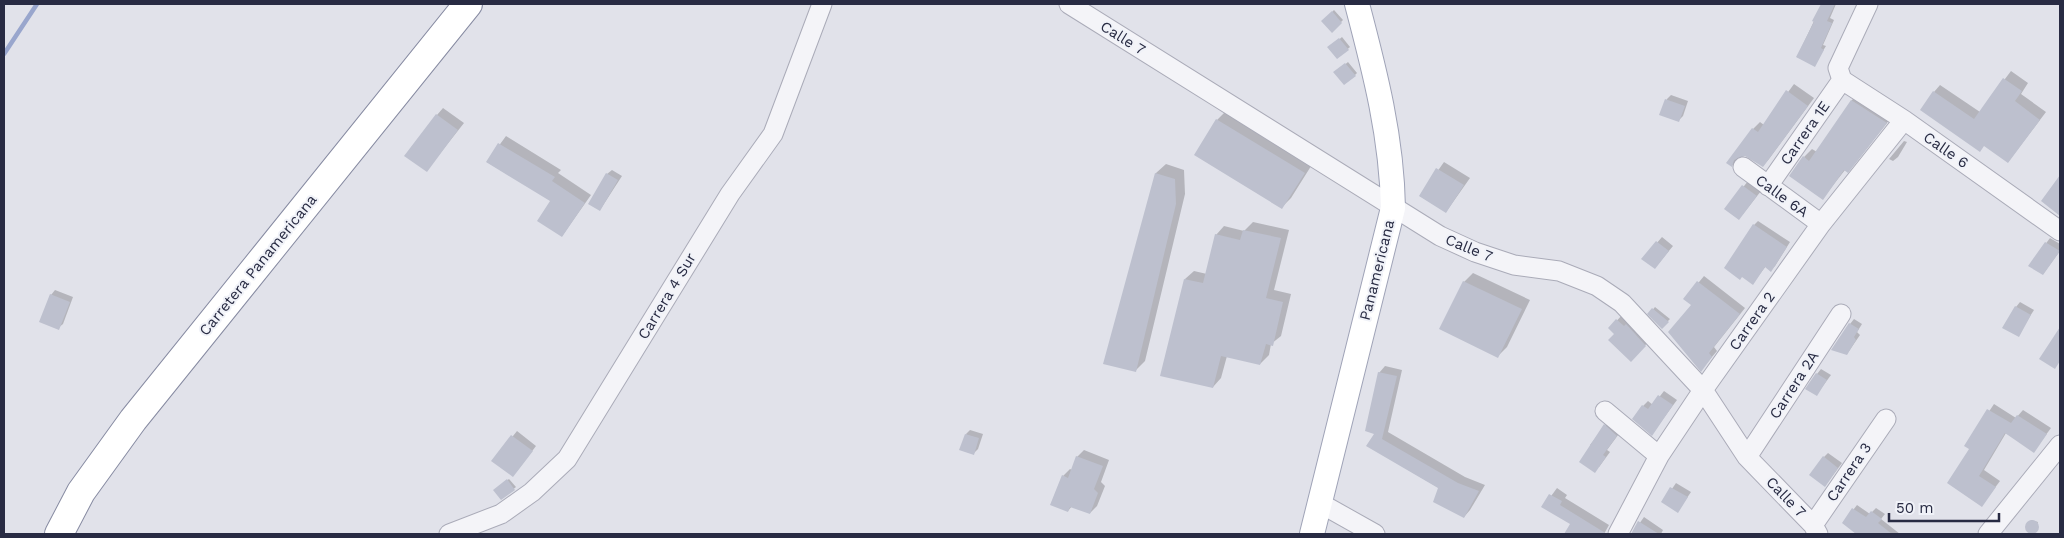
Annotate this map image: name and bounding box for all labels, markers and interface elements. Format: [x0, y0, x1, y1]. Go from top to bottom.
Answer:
street label: Calle 7 [1097, 17, 1149, 59]
street label: Carrera 1E [1776, 98, 1834, 168]
street label: Calle 6 [1920, 128, 1972, 172]
street label: Calle 6A [1752, 171, 1812, 221]
street label: Carretera Panamericana [195, 190, 321, 339]
street label: Panamericana [1356, 217, 1398, 322]
street label: Calle 7 [1443, 230, 1495, 266]
street label: Carrera 4 Sur [634, 249, 700, 343]
street label: Carrera 2 [1725, 288, 1779, 354]
street label: Carrera 2A [1765, 348, 1823, 422]
street label: Carrera 3 [1823, 439, 1875, 505]
street label: Calle 7 [1762, 473, 1810, 521]
scale bar [1889, 490, 1999, 522]
text: 50 m [1896, 499, 1933, 517]

